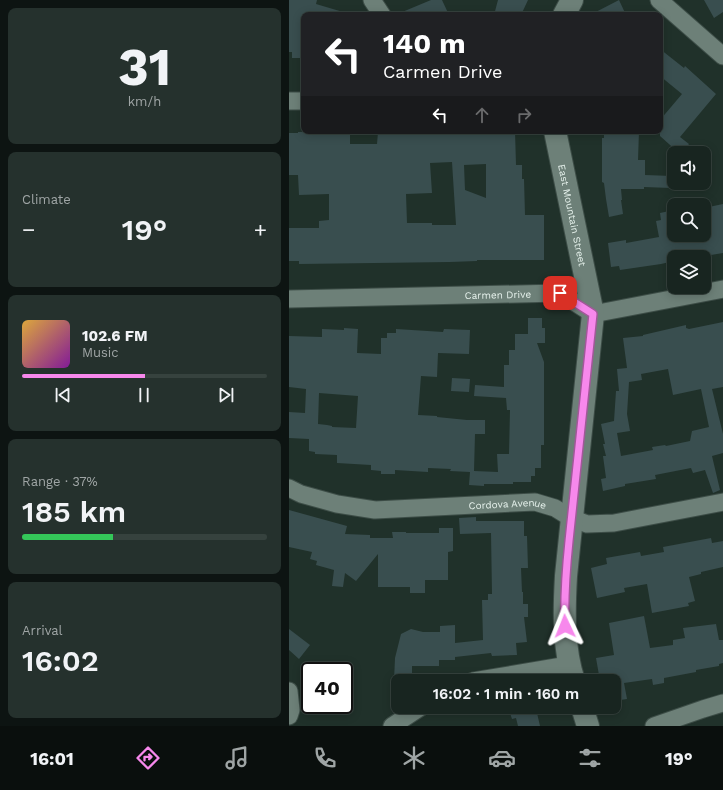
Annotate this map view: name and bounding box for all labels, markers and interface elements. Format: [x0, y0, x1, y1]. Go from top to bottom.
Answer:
text: 140 m [383, 27, 466, 60]
icon: left [317, 28, 369, 80]
text: 31 [118, 37, 171, 98]
text: Carmen Drive [383, 61, 502, 82]
text: km/h [128, 94, 161, 109]
icon: left [429, 104, 451, 126]
icon: ahead [471, 104, 493, 126]
icon: right [513, 104, 535, 126]
map controls [667, 146, 711, 294]
button: sound [667, 146, 711, 190]
street label: East Mountain Street [556, 163, 588, 268]
text: Climate [22, 192, 71, 207]
button: search [667, 198, 711, 242]
text: 19° [122, 212, 167, 247]
text: − [22, 217, 35, 242]
text: + [254, 217, 267, 242]
button: layers [667, 250, 711, 294]
pin [543, 276, 577, 310]
icon: arrive [549, 282, 571, 304]
street label: Carmen Drive [465, 289, 532, 301]
text: 102.6 FM [82, 327, 148, 345]
text: Music [82, 345, 119, 360]
icon: previous [52, 384, 74, 406]
icon: pause [133, 384, 155, 406]
icon: next [215, 384, 237, 406]
text: Range · 37% [22, 474, 98, 489]
text: 185 km [22, 494, 126, 529]
street label: Cordova Avenue [468, 497, 548, 511]
position arrow [544, 605, 586, 647]
text: Arrival [22, 623, 63, 638]
text: 16:02 [22, 643, 99, 678]
speed limit sign: 40 [301, 662, 353, 714]
text: 16:02 · 1 min · 160 m [433, 685, 579, 703]
icon: directions [134, 744, 162, 772]
icon: music [223, 744, 251, 772]
icon: phone [311, 744, 339, 772]
icon: climate [400, 744, 428, 772]
icon: car [488, 744, 516, 772]
icon: filters [576, 744, 604, 772]
text: 16:01 [30, 748, 74, 769]
text: 19° [665, 748, 693, 769]

